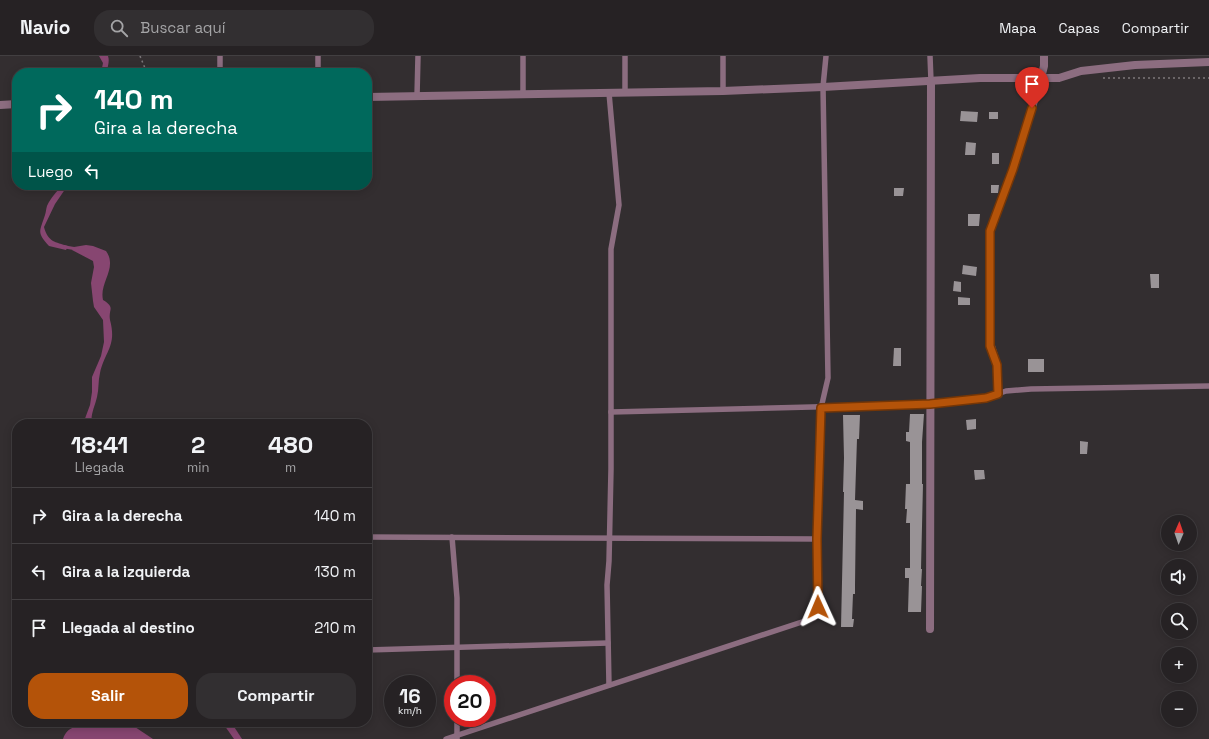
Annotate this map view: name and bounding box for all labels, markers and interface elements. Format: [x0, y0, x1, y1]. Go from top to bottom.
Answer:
search box [94, 10, 374, 46]
text: Navio [20, 15, 70, 40]
icon: search [108, 17, 130, 39]
text: Buscar aquí [140, 18, 225, 37]
text: Mapa [999, 19, 1036, 37]
text: Capas [1058, 19, 1100, 37]
text: Compartir [1122, 19, 1189, 37]
pin [1015, 67, 1049, 108]
icon: arrive [1021, 73, 1043, 95]
text: 140 m [94, 81, 174, 117]
icon: right [28, 84, 80, 136]
text: Gira a la derecha [94, 116, 238, 139]
icon: left [81, 160, 103, 182]
text: Luego [28, 162, 73, 181]
text: 18:41 [71, 429, 128, 460]
text: 2 [191, 429, 205, 460]
text: 480 [268, 429, 313, 460]
text: Llegada [75, 459, 124, 476]
text: min [187, 459, 209, 476]
text: m [285, 459, 296, 476]
icon: right [28, 505, 50, 527]
text: Gira a la derecha [62, 506, 182, 525]
text: 140 m [314, 506, 356, 525]
north arrow [1161, 515, 1197, 551]
map controls [1161, 515, 1197, 727]
button: sound [1161, 559, 1197, 595]
icon: left [28, 561, 50, 583]
text: Gira a la izquierda [62, 562, 190, 581]
text: 130 m [314, 562, 356, 581]
position arrow [797, 586, 839, 628]
button: search [1161, 603, 1197, 639]
icon: arrive [28, 617, 50, 639]
text: Llegada al destino [62, 618, 195, 637]
text: 210 m [314, 618, 356, 637]
button: + [1161, 647, 1197, 683]
button: Salir [28, 673, 188, 719]
button: Compartir [196, 673, 356, 719]
speed limit sign: 20 [444, 675, 496, 727]
text: 16 [399, 683, 421, 709]
button: − [1161, 691, 1197, 727]
text: km/h [398, 704, 422, 717]

